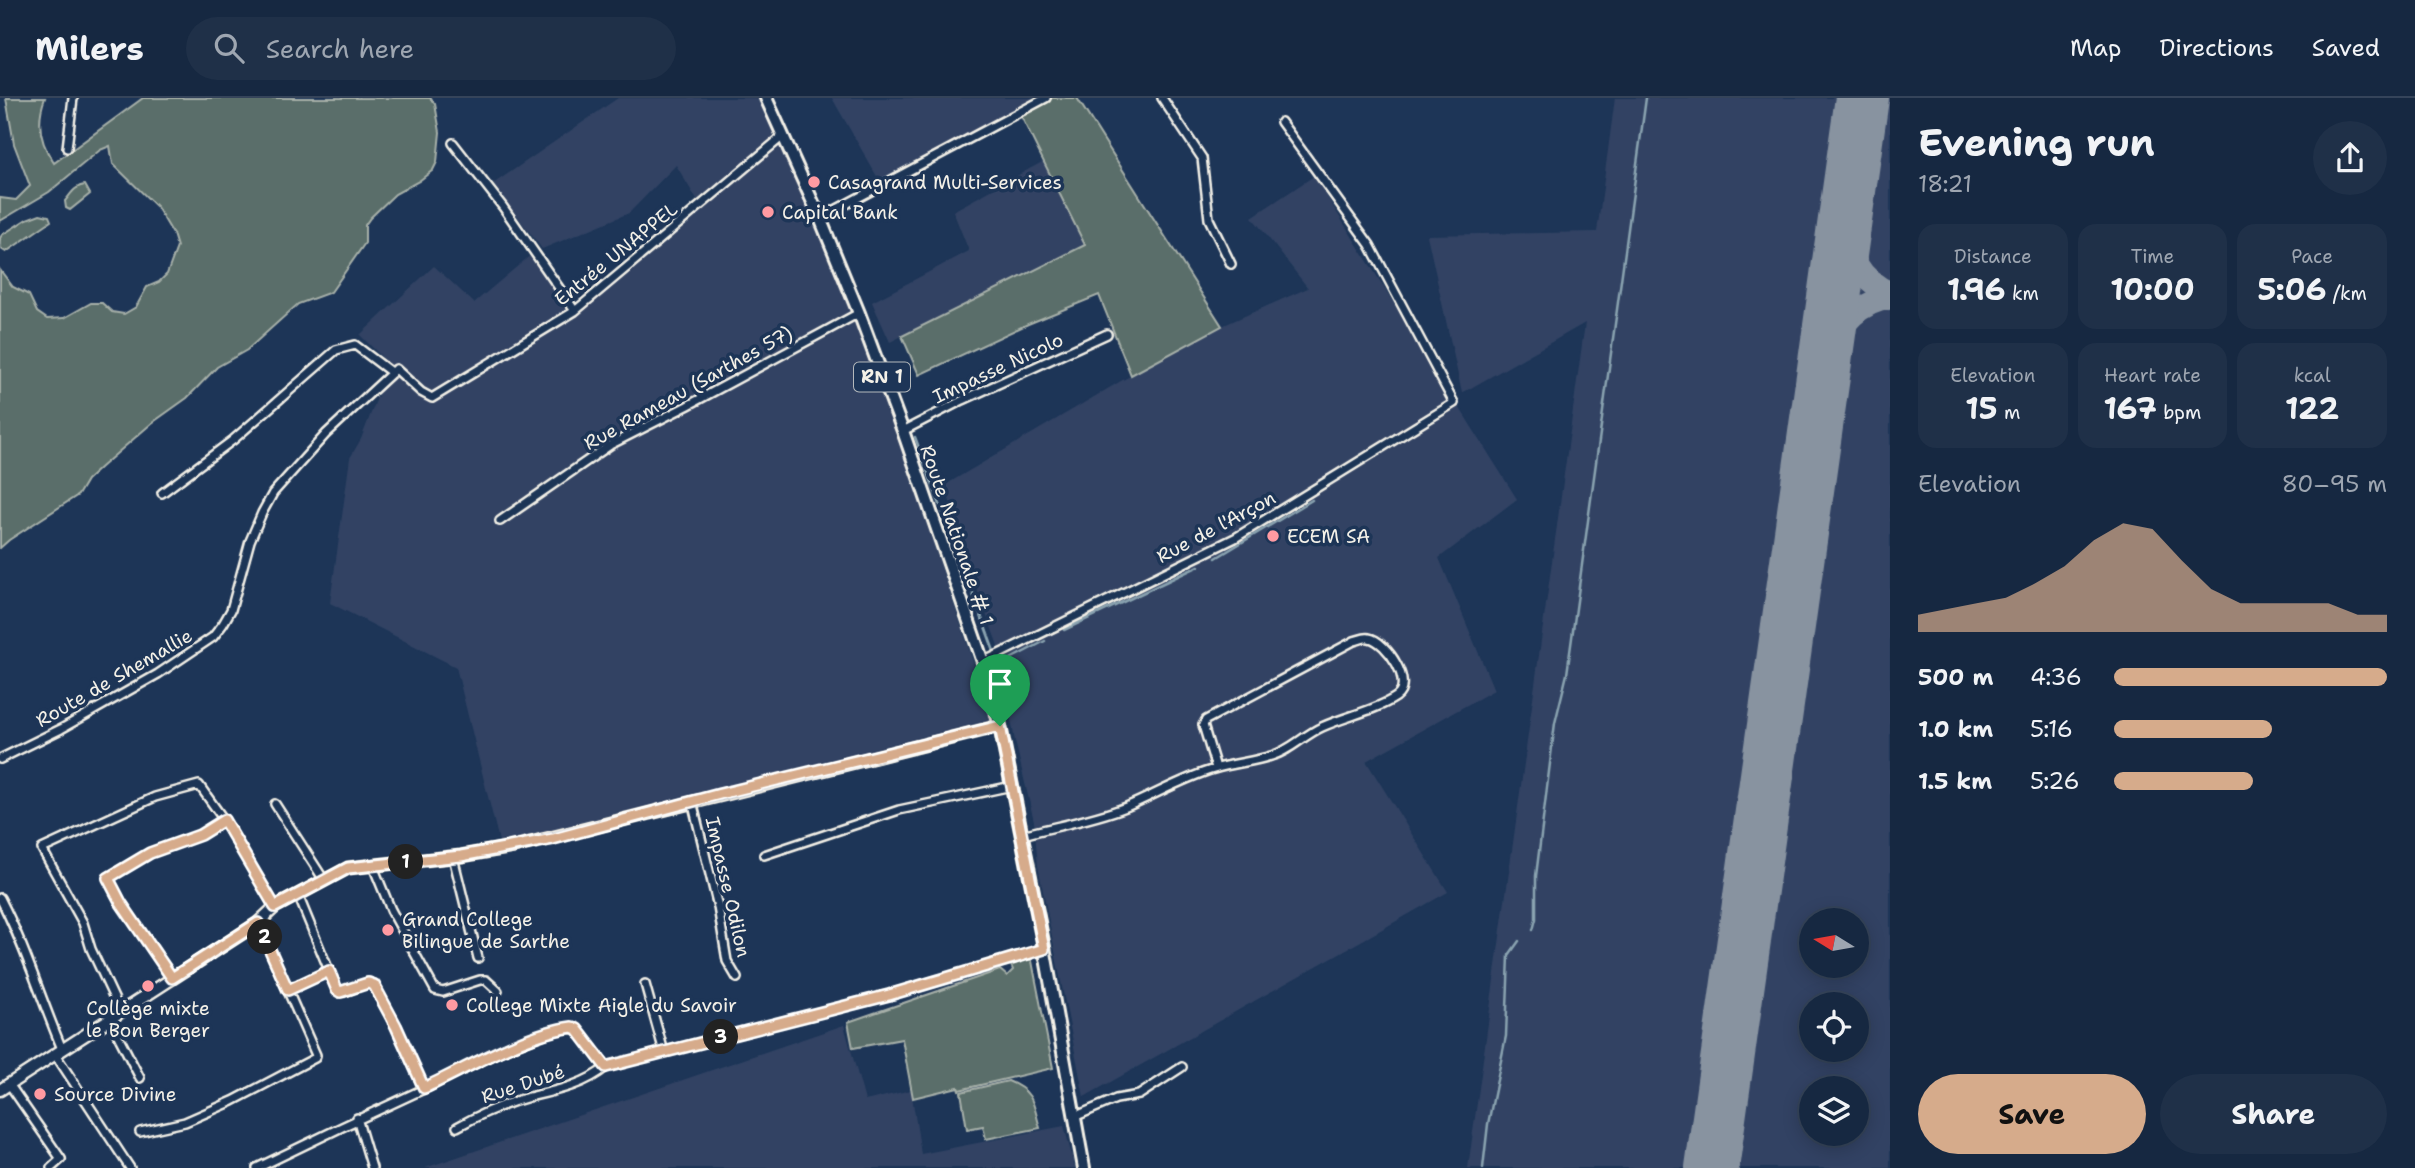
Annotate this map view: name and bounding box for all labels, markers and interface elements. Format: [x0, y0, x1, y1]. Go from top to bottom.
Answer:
search box [186, 17, 676, 80]
text: Milers [35, 26, 144, 71]
icon: search [210, 29, 248, 67]
text: Search here [266, 31, 414, 66]
text: Map [2070, 32, 2121, 64]
text: Directions [2159, 32, 2274, 64]
text: Saved [2312, 32, 2380, 64]
text: Evening run [1918, 117, 2155, 168]
button: share [2313, 121, 2387, 195]
text: 18:21 [1918, 169, 1972, 199]
place label: Casagrand Multi-Services [828, 170, 1062, 195]
marker: Casagrand Multi-Services [806, 174, 822, 190]
street label: Entrée UNAPPEL [549, 197, 683, 311]
place label: Capital Bank [782, 200, 898, 225]
marker: Capital Bank [760, 204, 776, 220]
text: Distance [1954, 244, 2032, 269]
text: Time [2131, 244, 2174, 269]
text: Pace [2291, 244, 2333, 269]
text: 1.96 [1947, 269, 2006, 310]
text: 10:00 [2110, 269, 2195, 310]
text: 5:06 [2258, 269, 2326, 310]
text: km [2006, 281, 2039, 306]
text: /km [2326, 281, 2367, 306]
street label: Rue Rameau (Sarthes 57) [579, 320, 797, 456]
street label: Impasse Nicolo [929, 327, 1067, 409]
road number: RN 1 [854, 362, 910, 391]
text: Elevation [1950, 363, 2035, 388]
text: Heart rate [2104, 363, 2201, 388]
text: kcal [2294, 363, 2331, 388]
text: 15 [1965, 388, 1998, 429]
text: 167 [2104, 388, 2157, 429]
text: 122 [2285, 388, 2339, 429]
text: m [1998, 400, 2020, 425]
text: bpm [2157, 400, 2201, 425]
street label: Route Nationale # 1 [914, 442, 1000, 628]
text: Elevation [1918, 469, 2021, 499]
text: 80–95 m [2282, 469, 2387, 499]
street label: Rue de l'Arçon [1152, 485, 1280, 569]
place label: ECEM SA [1287, 524, 1370, 549]
marker: ECEM SA [1265, 528, 1281, 544]
street label: Route de Shemallie [31, 623, 197, 733]
pin [970, 654, 1030, 726]
text: 500 m [1918, 662, 1993, 692]
text: 4:36 [2030, 662, 2082, 692]
icon: arrive [981, 665, 1019, 703]
text: 1.0 km [1918, 714, 1993, 744]
text: 5:16 [2030, 714, 2073, 744]
text: 1.5 km [1918, 766, 1992, 796]
text: 5:26 [2030, 766, 2080, 796]
street label: Impasse Odilon [700, 814, 756, 960]
pin: 1 [388, 844, 424, 880]
text: 1 [401, 849, 410, 874]
place label: Grand College Bilingue de Sarthe [402, 907, 570, 954]
north arrow [1799, 908, 1869, 978]
map controls [1799, 908, 1869, 1146]
pin: 2 [247, 920, 282, 954]
marker: Grand College Bilingue de Sarthe [380, 922, 396, 938]
text: 2 [258, 924, 271, 949]
marker: Collège mixte le Bon Berger [140, 978, 156, 994]
button: locate [1799, 992, 1869, 1062]
place label: College Mixte Aigle du Savoir [466, 993, 737, 1018]
place label: Collège mixte le Bon Berger [86, 996, 210, 1043]
marker: College Mixte Aigle du Savoir [444, 997, 460, 1013]
pin: 3 [704, 1020, 738, 1054]
text: 3 [714, 1024, 727, 1049]
street label: Rue Dubé [478, 1059, 568, 1109]
button: Save [1918, 1074, 2146, 1154]
button: Share [2160, 1074, 2387, 1154]
button: layers [1799, 1076, 1869, 1146]
place label: Source Divine [54, 1082, 176, 1107]
marker: Source Divine [32, 1086, 48, 1102]

